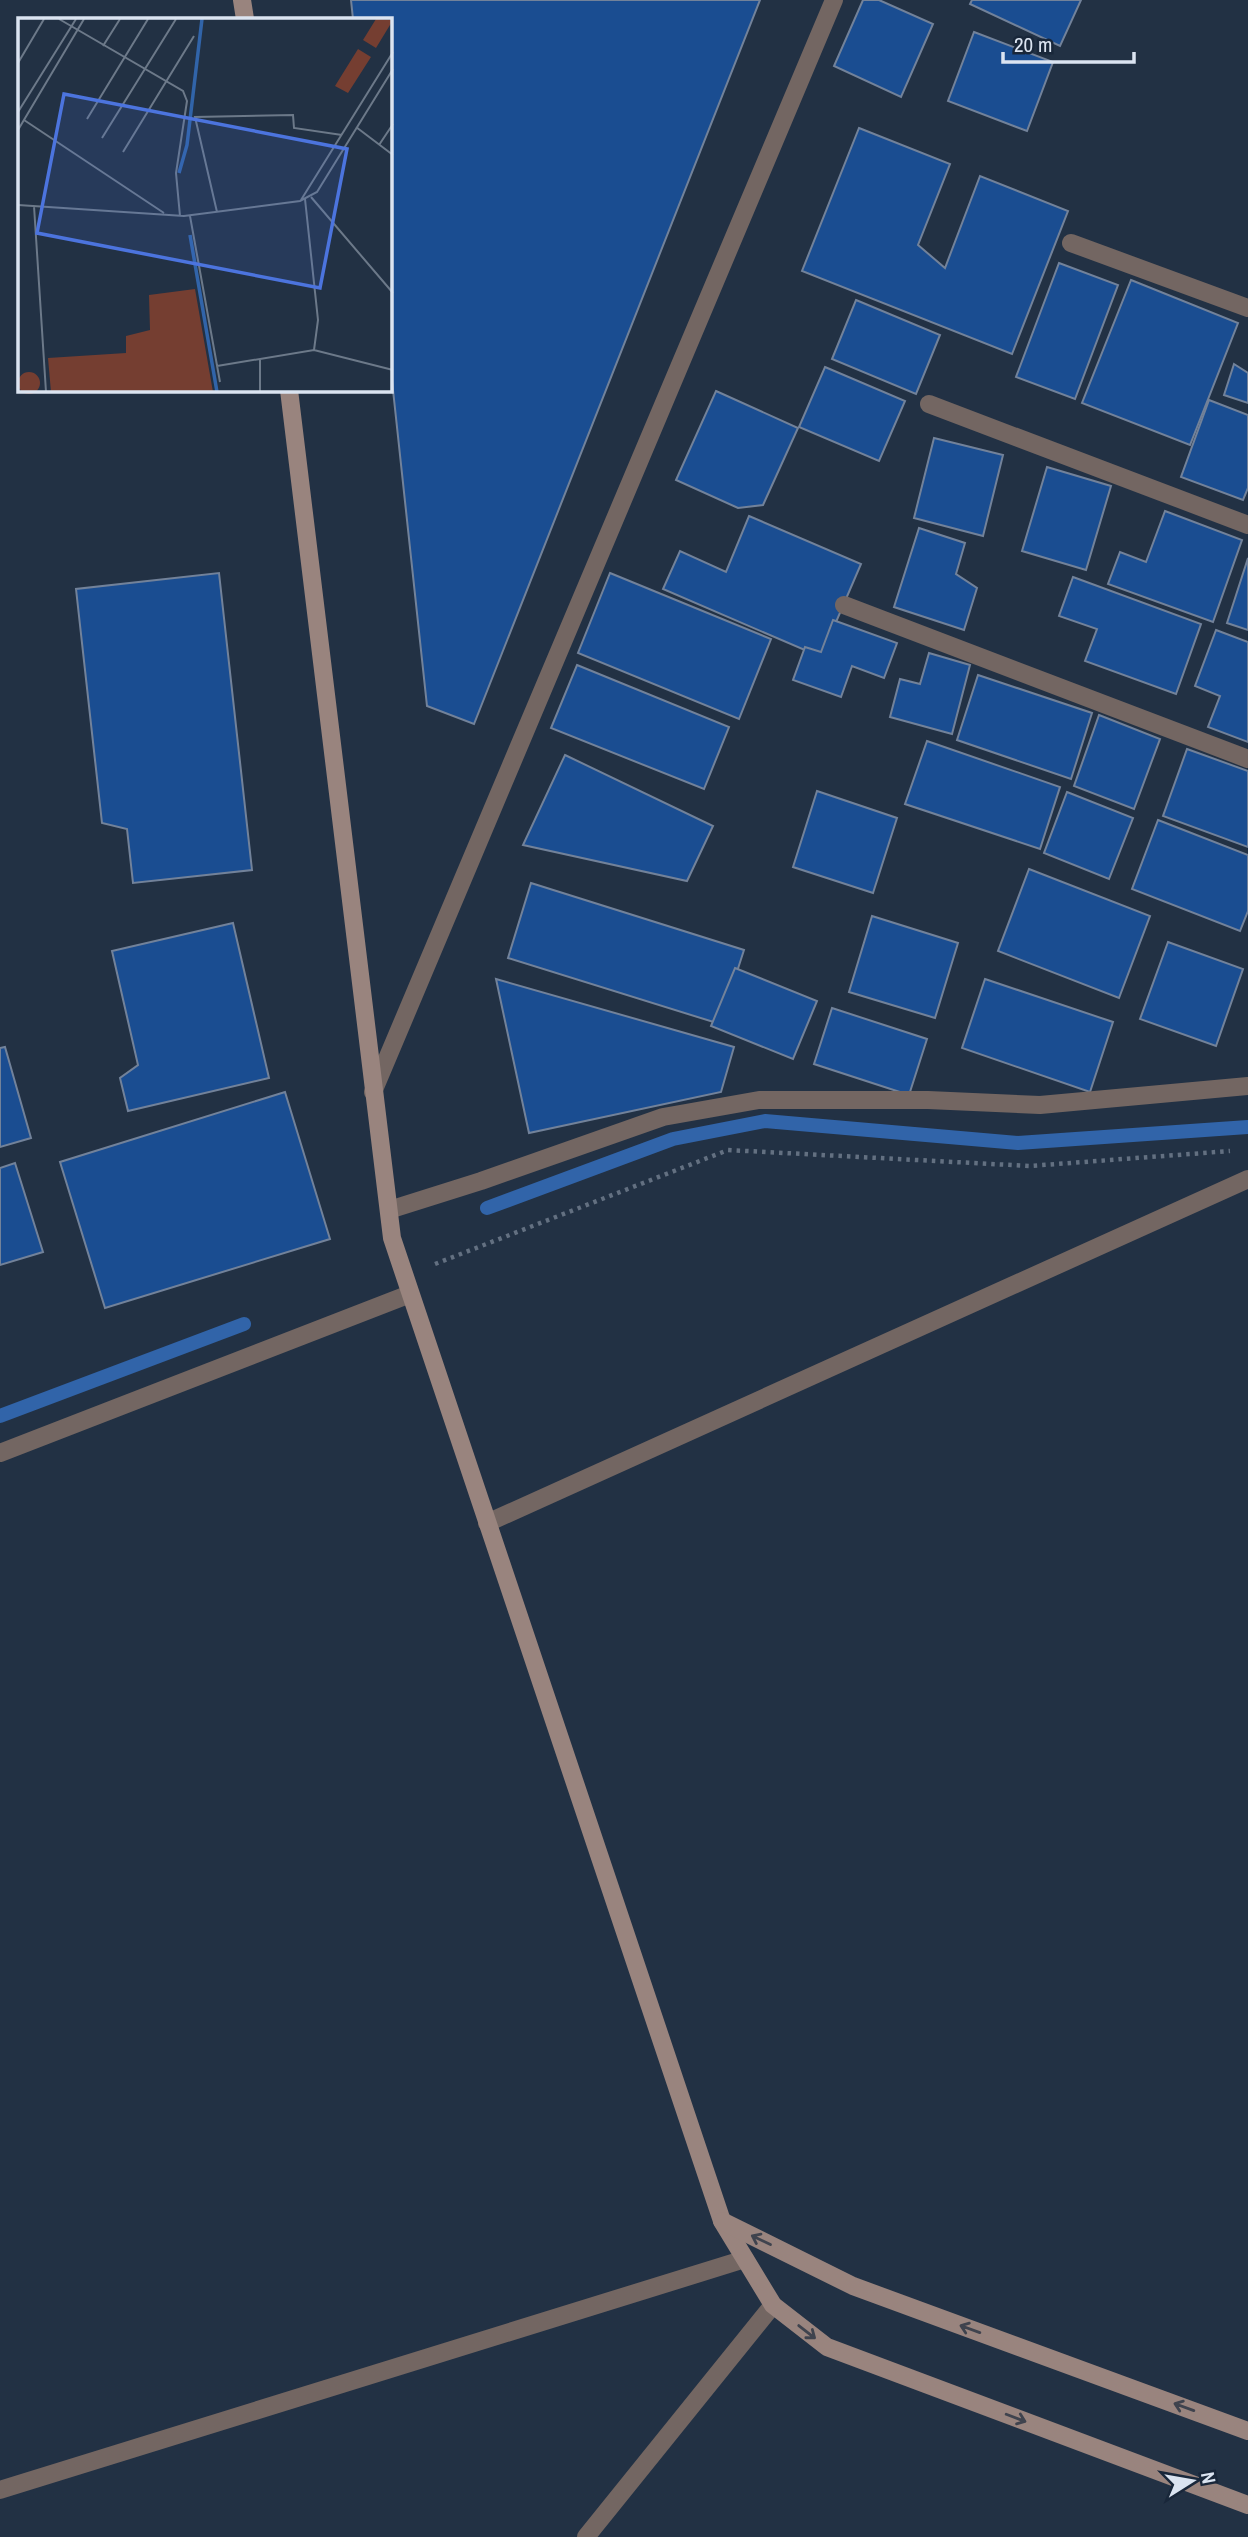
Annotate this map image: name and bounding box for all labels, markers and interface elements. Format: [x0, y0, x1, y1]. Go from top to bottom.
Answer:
inset map [18, 18, 392, 392]
scale bar [1003, 21, 1134, 65]
text: 20 m [1014, 30, 1052, 59]
one-way arrow [751, 2233, 772, 2247]
one-way arrow [960, 2322, 982, 2334]
one-way arrow [797, 2324, 816, 2339]
one-way arrow [1173, 2400, 1195, 2413]
one-way arrow [1005, 2413, 1027, 2426]
north arrow [1157, 2446, 1227, 2516]
text: N [1195, 2470, 1223, 2486]

